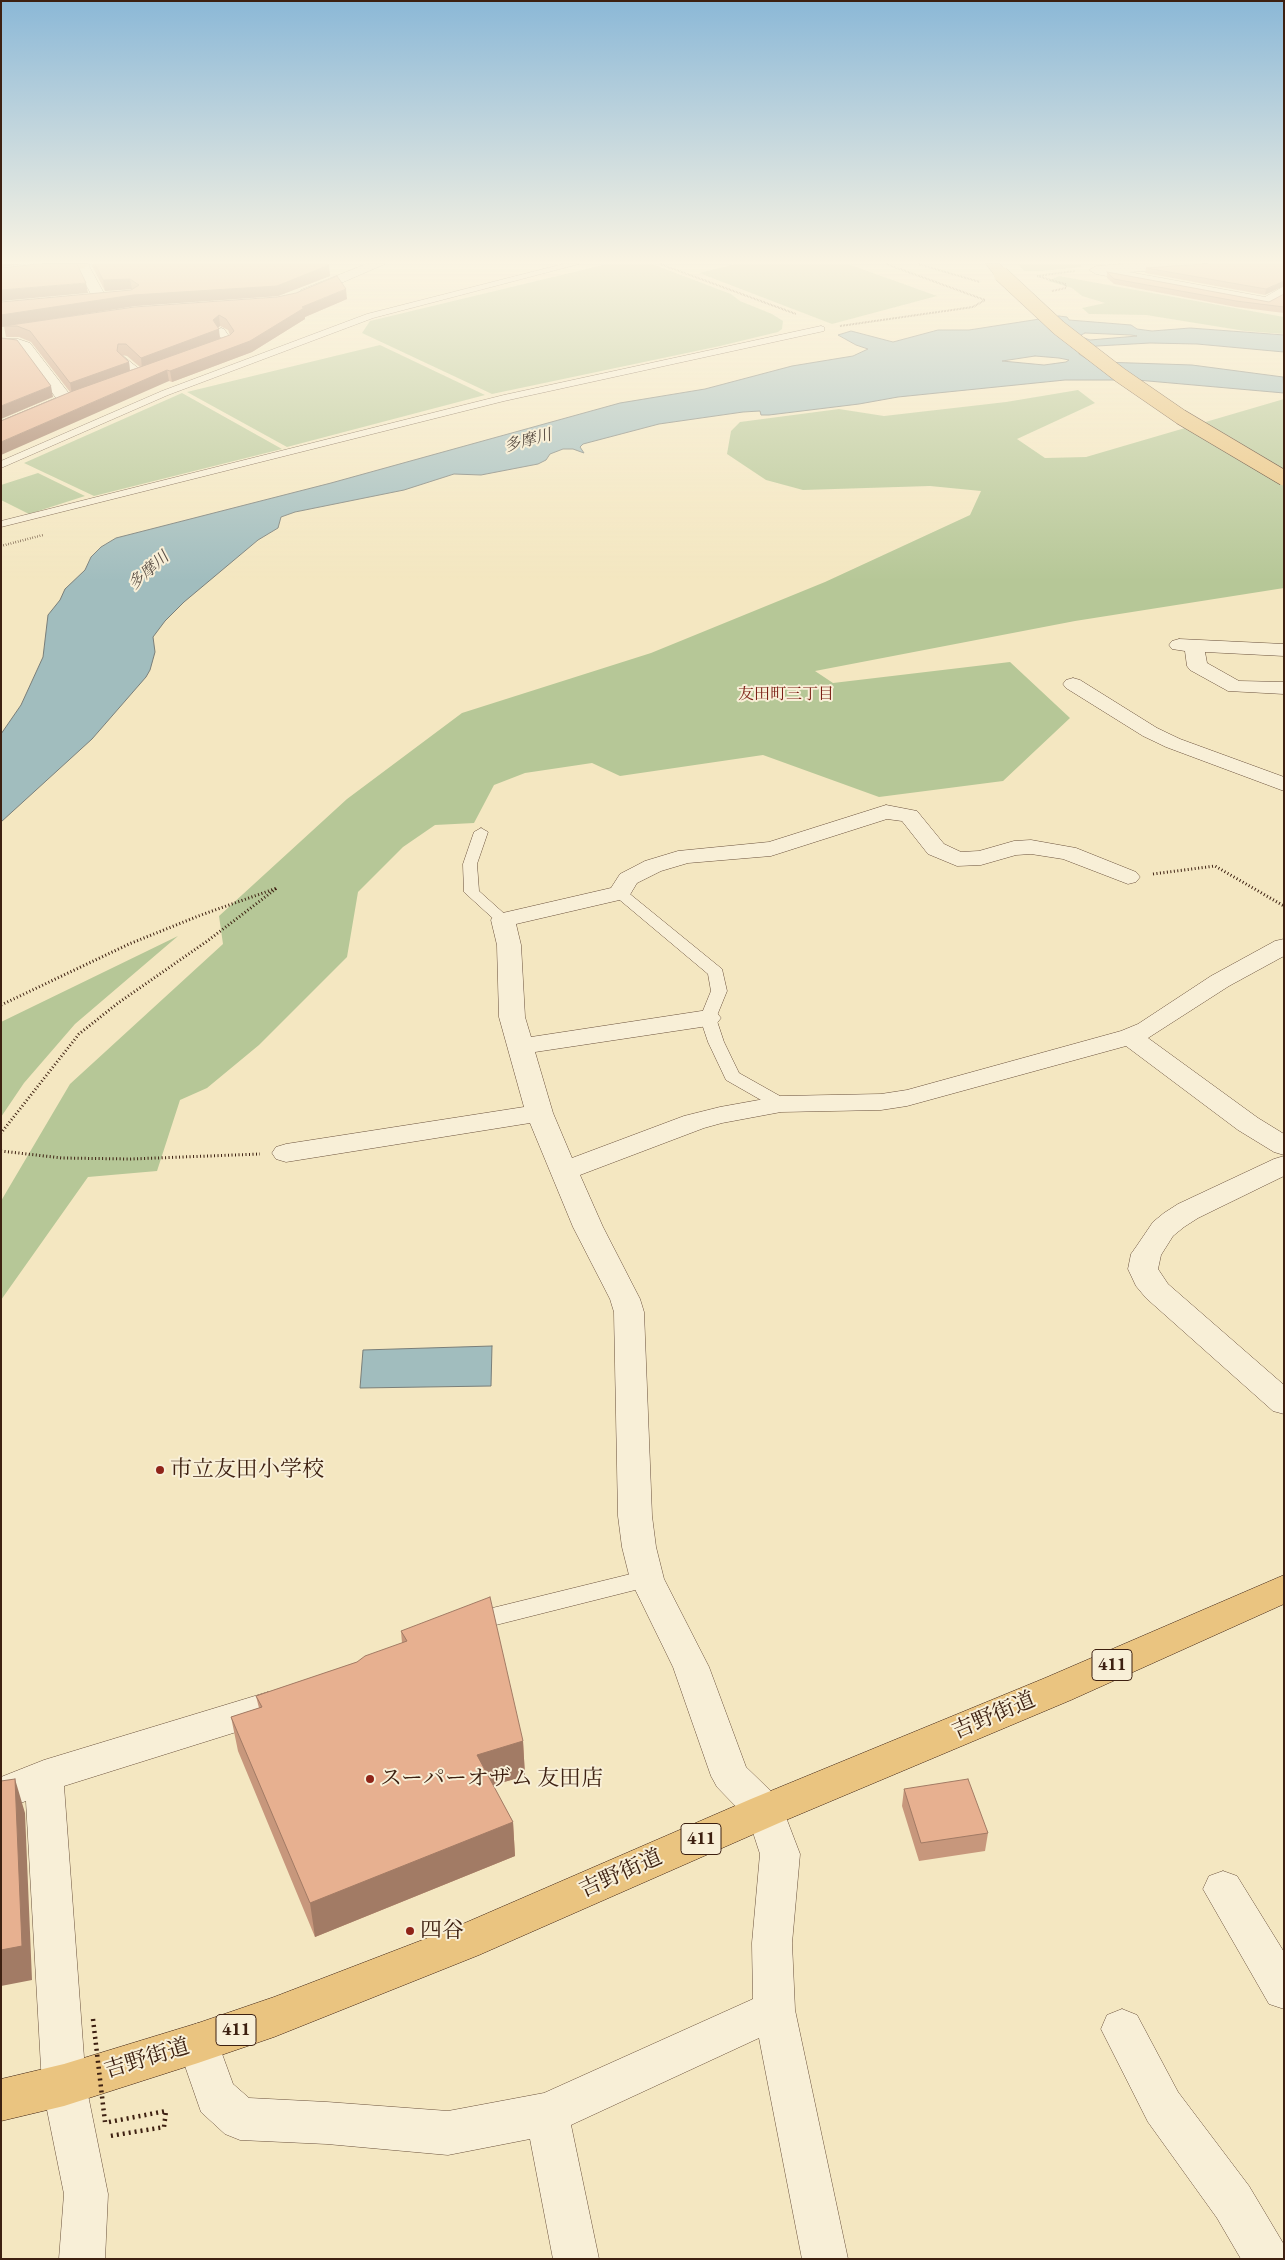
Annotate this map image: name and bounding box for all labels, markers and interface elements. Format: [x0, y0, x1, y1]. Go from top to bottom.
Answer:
water label: 多摩川 [502, 426, 554, 456]
water label: 多摩川 [125, 548, 173, 594]
district label: 友田町三丁目 [738, 685, 834, 705]
place label: 市立友田小学校 [170, 1457, 324, 1483]
marker: 市立友田小学校 [154, 1464, 166, 1476]
road number: 411 [1092, 1650, 1132, 1680]
street label: 吉野街道 [948, 1687, 1040, 1745]
place label: スーパーオザム 友田店 [380, 1766, 603, 1792]
marker: スーパーオザム 友田店 [364, 1773, 376, 1785]
road number: 411 [681, 1824, 721, 1855]
street label: 吉野街道 [575, 1844, 667, 1904]
place label: 四谷 [420, 1918, 464, 1944]
marker: 四谷 [404, 1925, 416, 1937]
road number: 411 [216, 2014, 256, 2046]
street label: 吉野街道 [101, 2034, 193, 2084]

